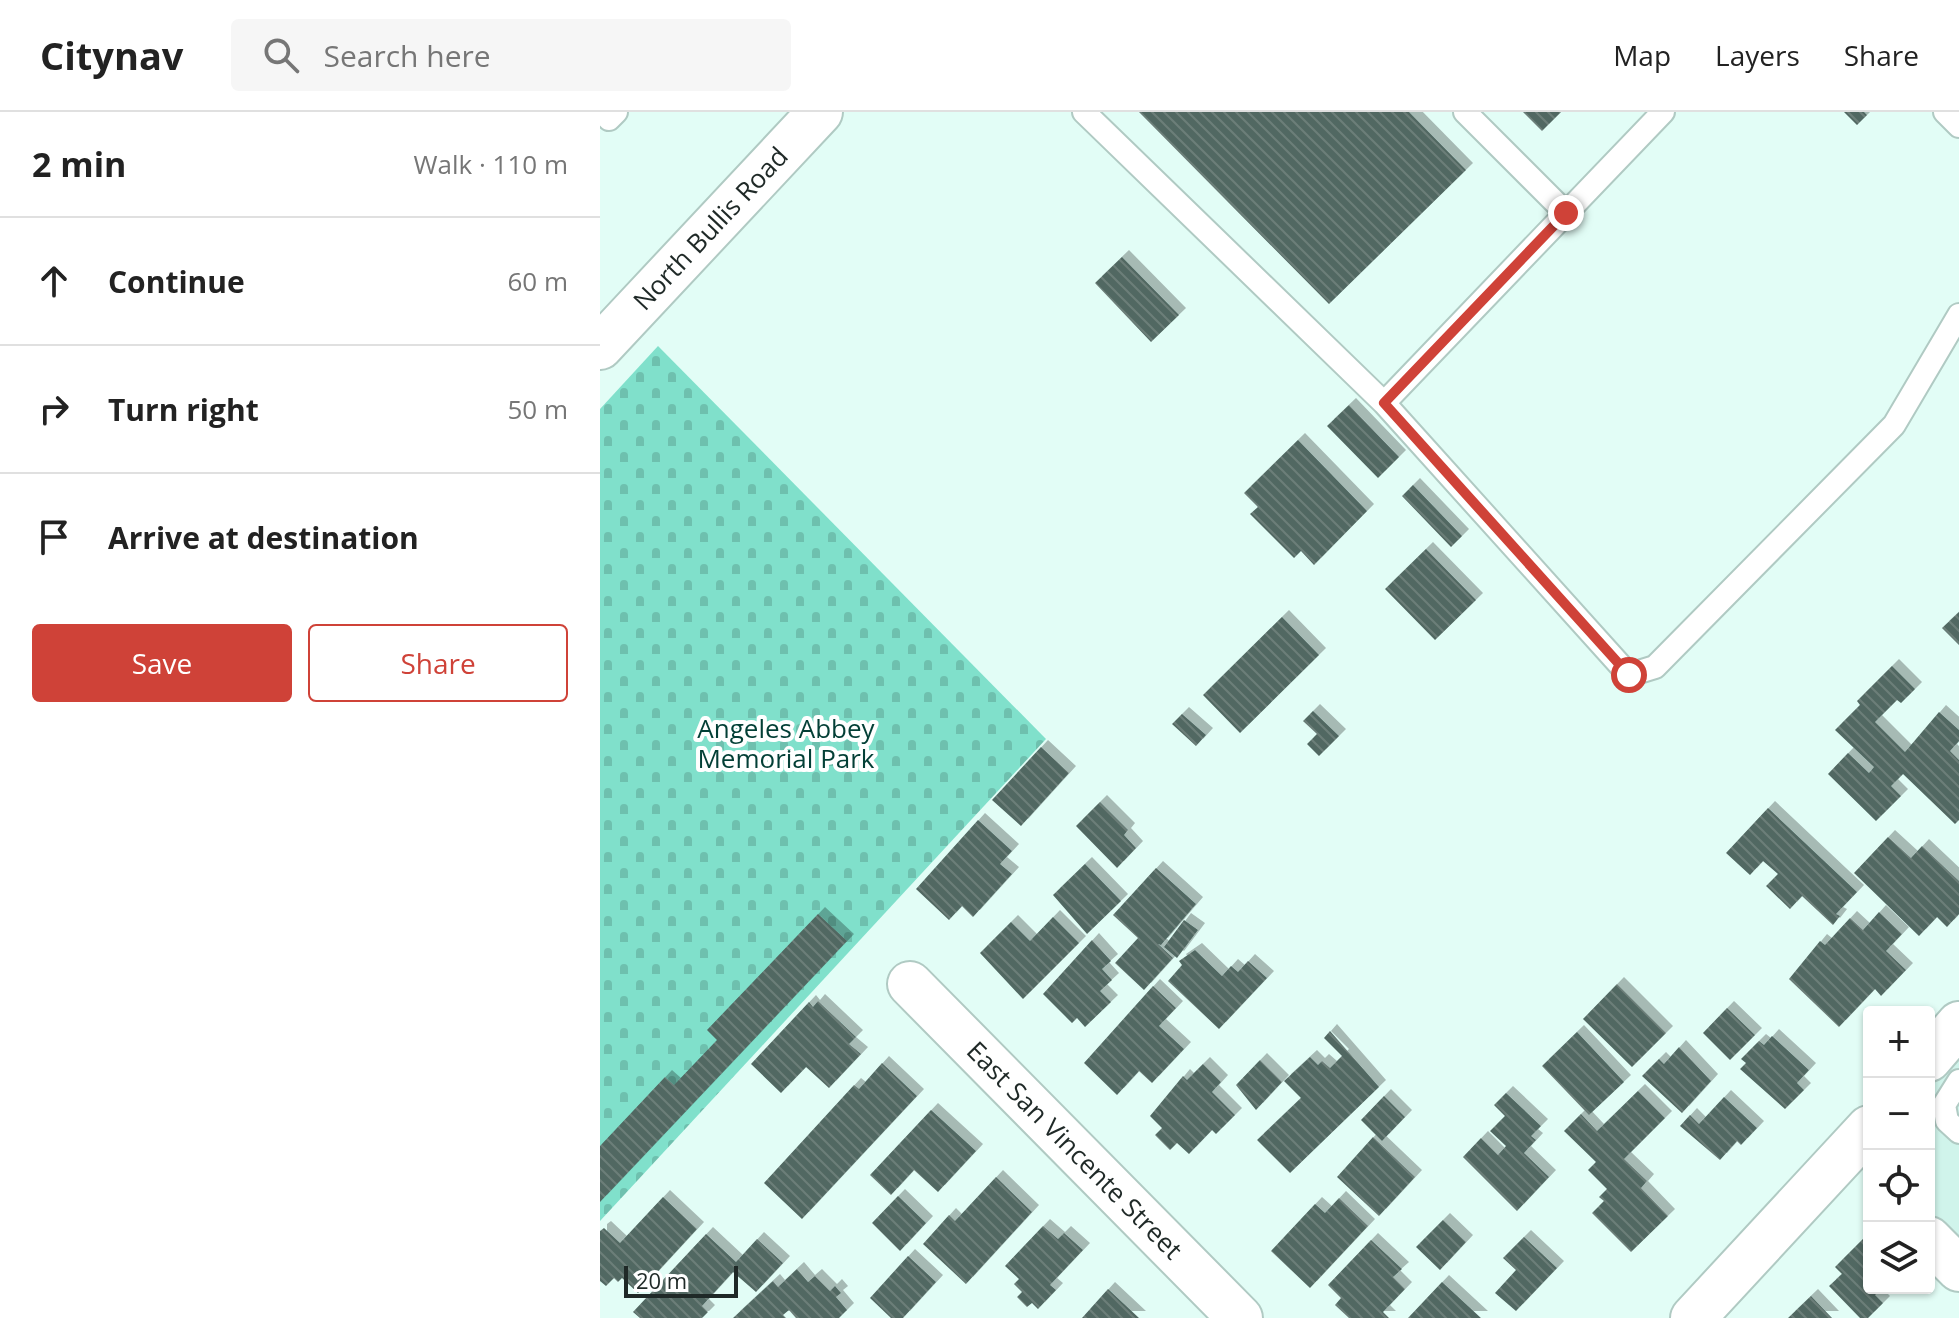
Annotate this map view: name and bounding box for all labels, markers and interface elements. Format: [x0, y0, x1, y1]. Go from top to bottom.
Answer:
search box [231, 19, 791, 91]
text: Citynav [40, 29, 183, 81]
icon: search [259, 33, 303, 77]
text: Search here [323, 35, 491, 76]
text: Map [1613, 36, 1671, 74]
text: Layers [1715, 36, 1800, 74]
text: Share [1844, 36, 1919, 74]
street label: North Bullis Road [625, 139, 795, 318]
text: 2 min [32, 141, 126, 187]
text: Walk · 110 m [414, 146, 568, 182]
route end [1548, 195, 1584, 231]
icon: ahead [32, 259, 76, 303]
text: Continue [108, 261, 245, 302]
text: 60 m [507, 263, 568, 299]
icon: right [32, 387, 76, 431]
text: Turn right [108, 389, 259, 430]
text: 50 m [507, 391, 568, 427]
icon: arrive [32, 515, 76, 559]
text: Arrive at destination [108, 517, 419, 558]
button: Save [32, 624, 292, 702]
button: Share [308, 624, 568, 702]
route start [1611, 657, 1647, 693]
park label: Angeles Abbey Memorial Park [697, 710, 876, 776]
map controls [1863, 1006, 1935, 1294]
button: + [1863, 1006, 1935, 1078]
street label: East San Vincente Street [959, 1033, 1191, 1267]
button: − [1863, 1078, 1935, 1150]
button: locate [1863, 1150, 1935, 1222]
button: layers [1863, 1222, 1935, 1294]
scale bar [624, 1262, 738, 1298]
text: 20 m [636, 1265, 687, 1295]

